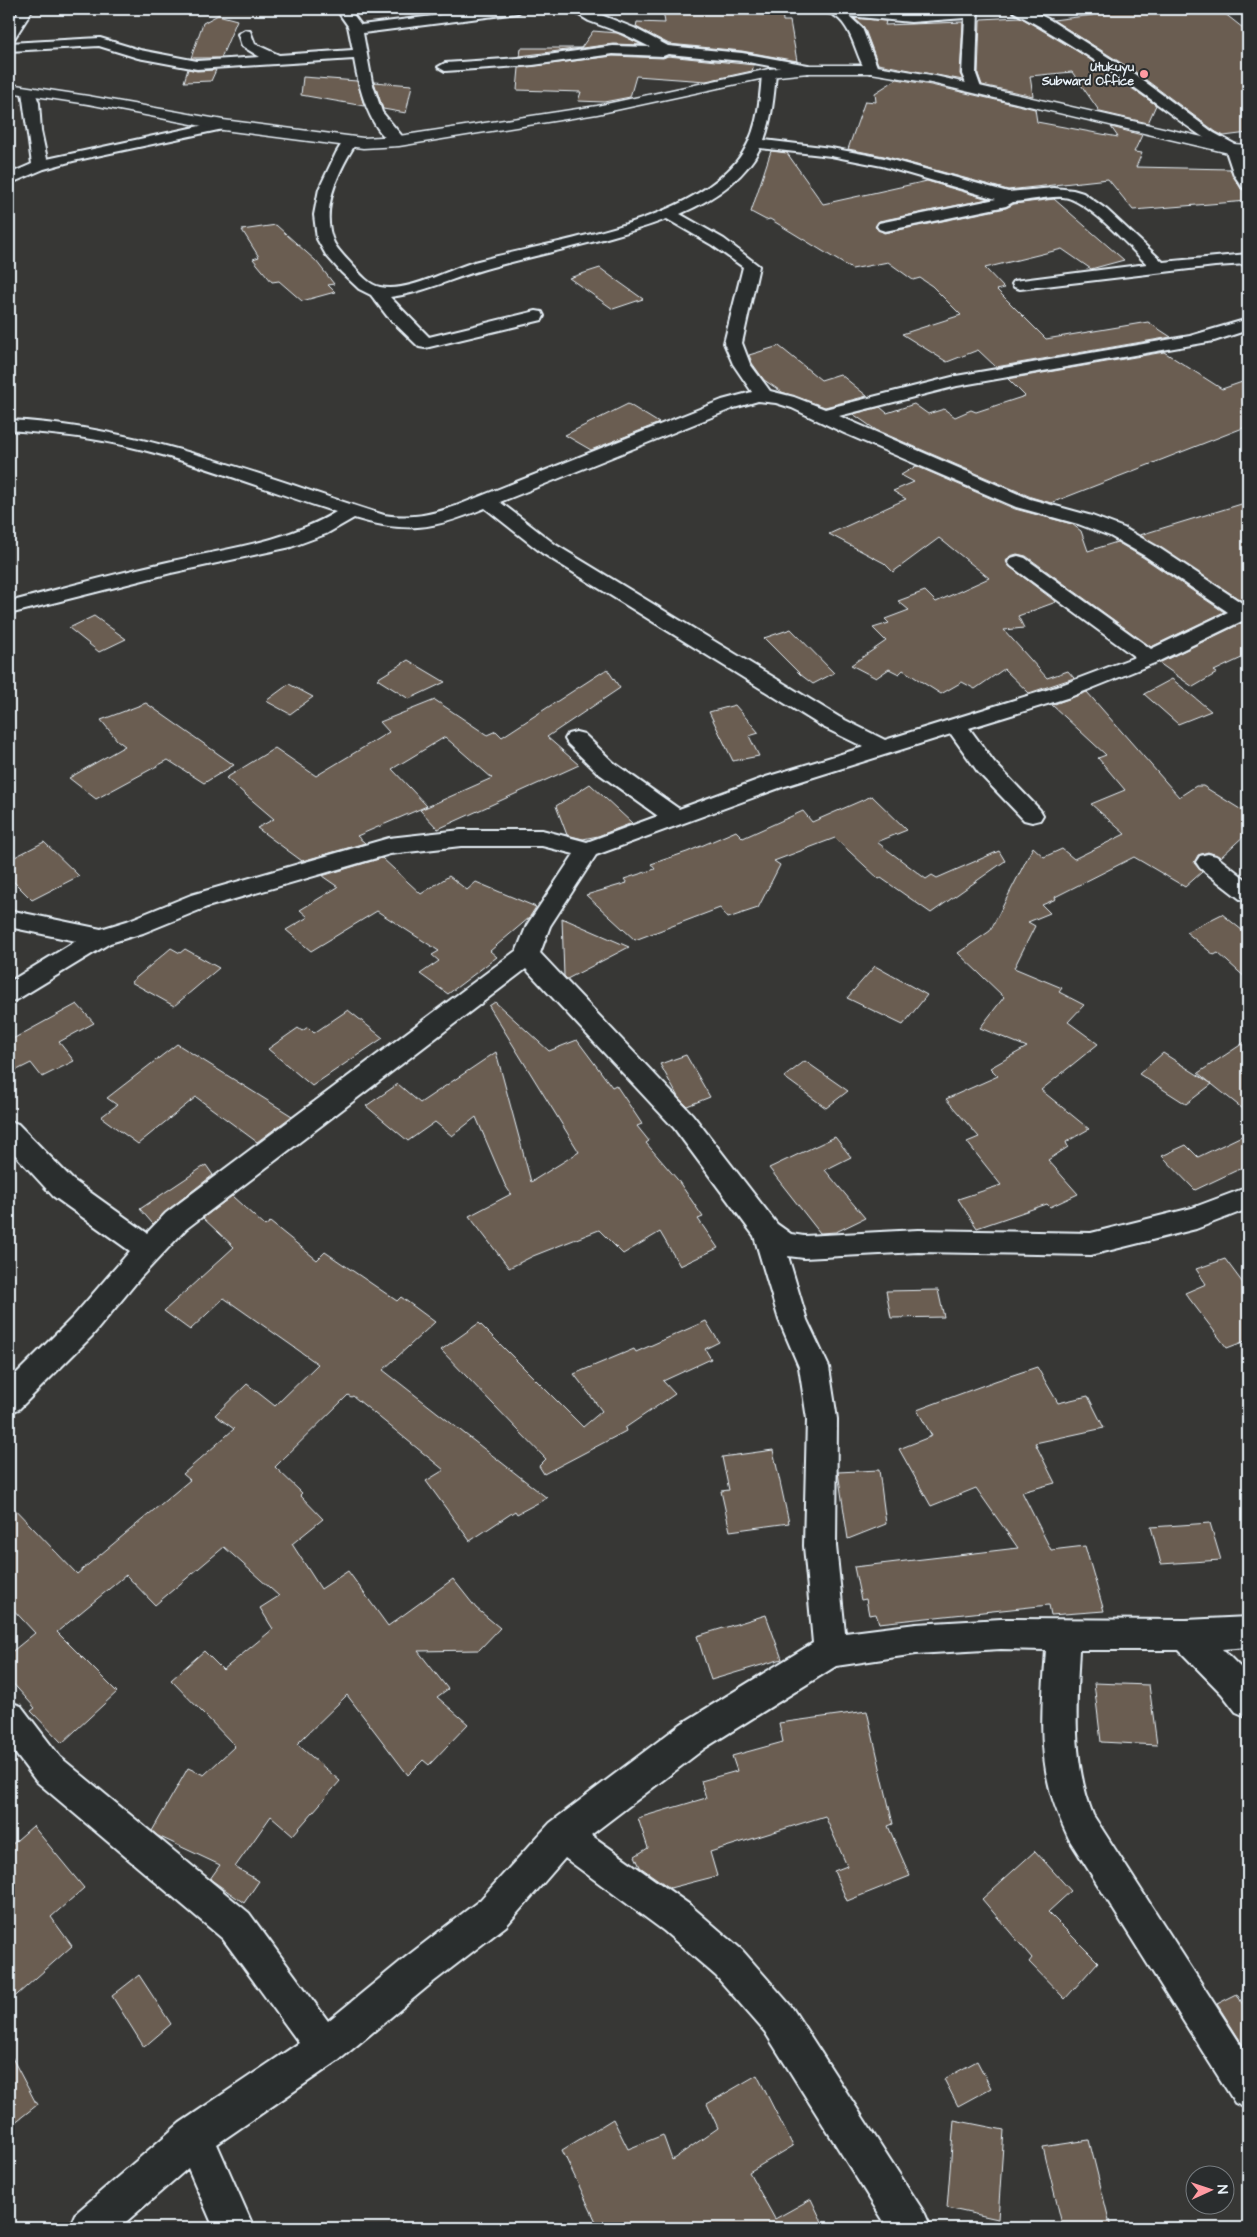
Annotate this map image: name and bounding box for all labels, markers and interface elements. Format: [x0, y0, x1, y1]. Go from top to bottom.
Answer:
place label: Utukuyu Subward Office [1041, 59, 1135, 90]
marker: Utukuyu Subward Office [1138, 68, 1150, 80]
north arrow [1184, 2164, 1234, 2214]
text: N [1212, 2184, 1232, 2194]

